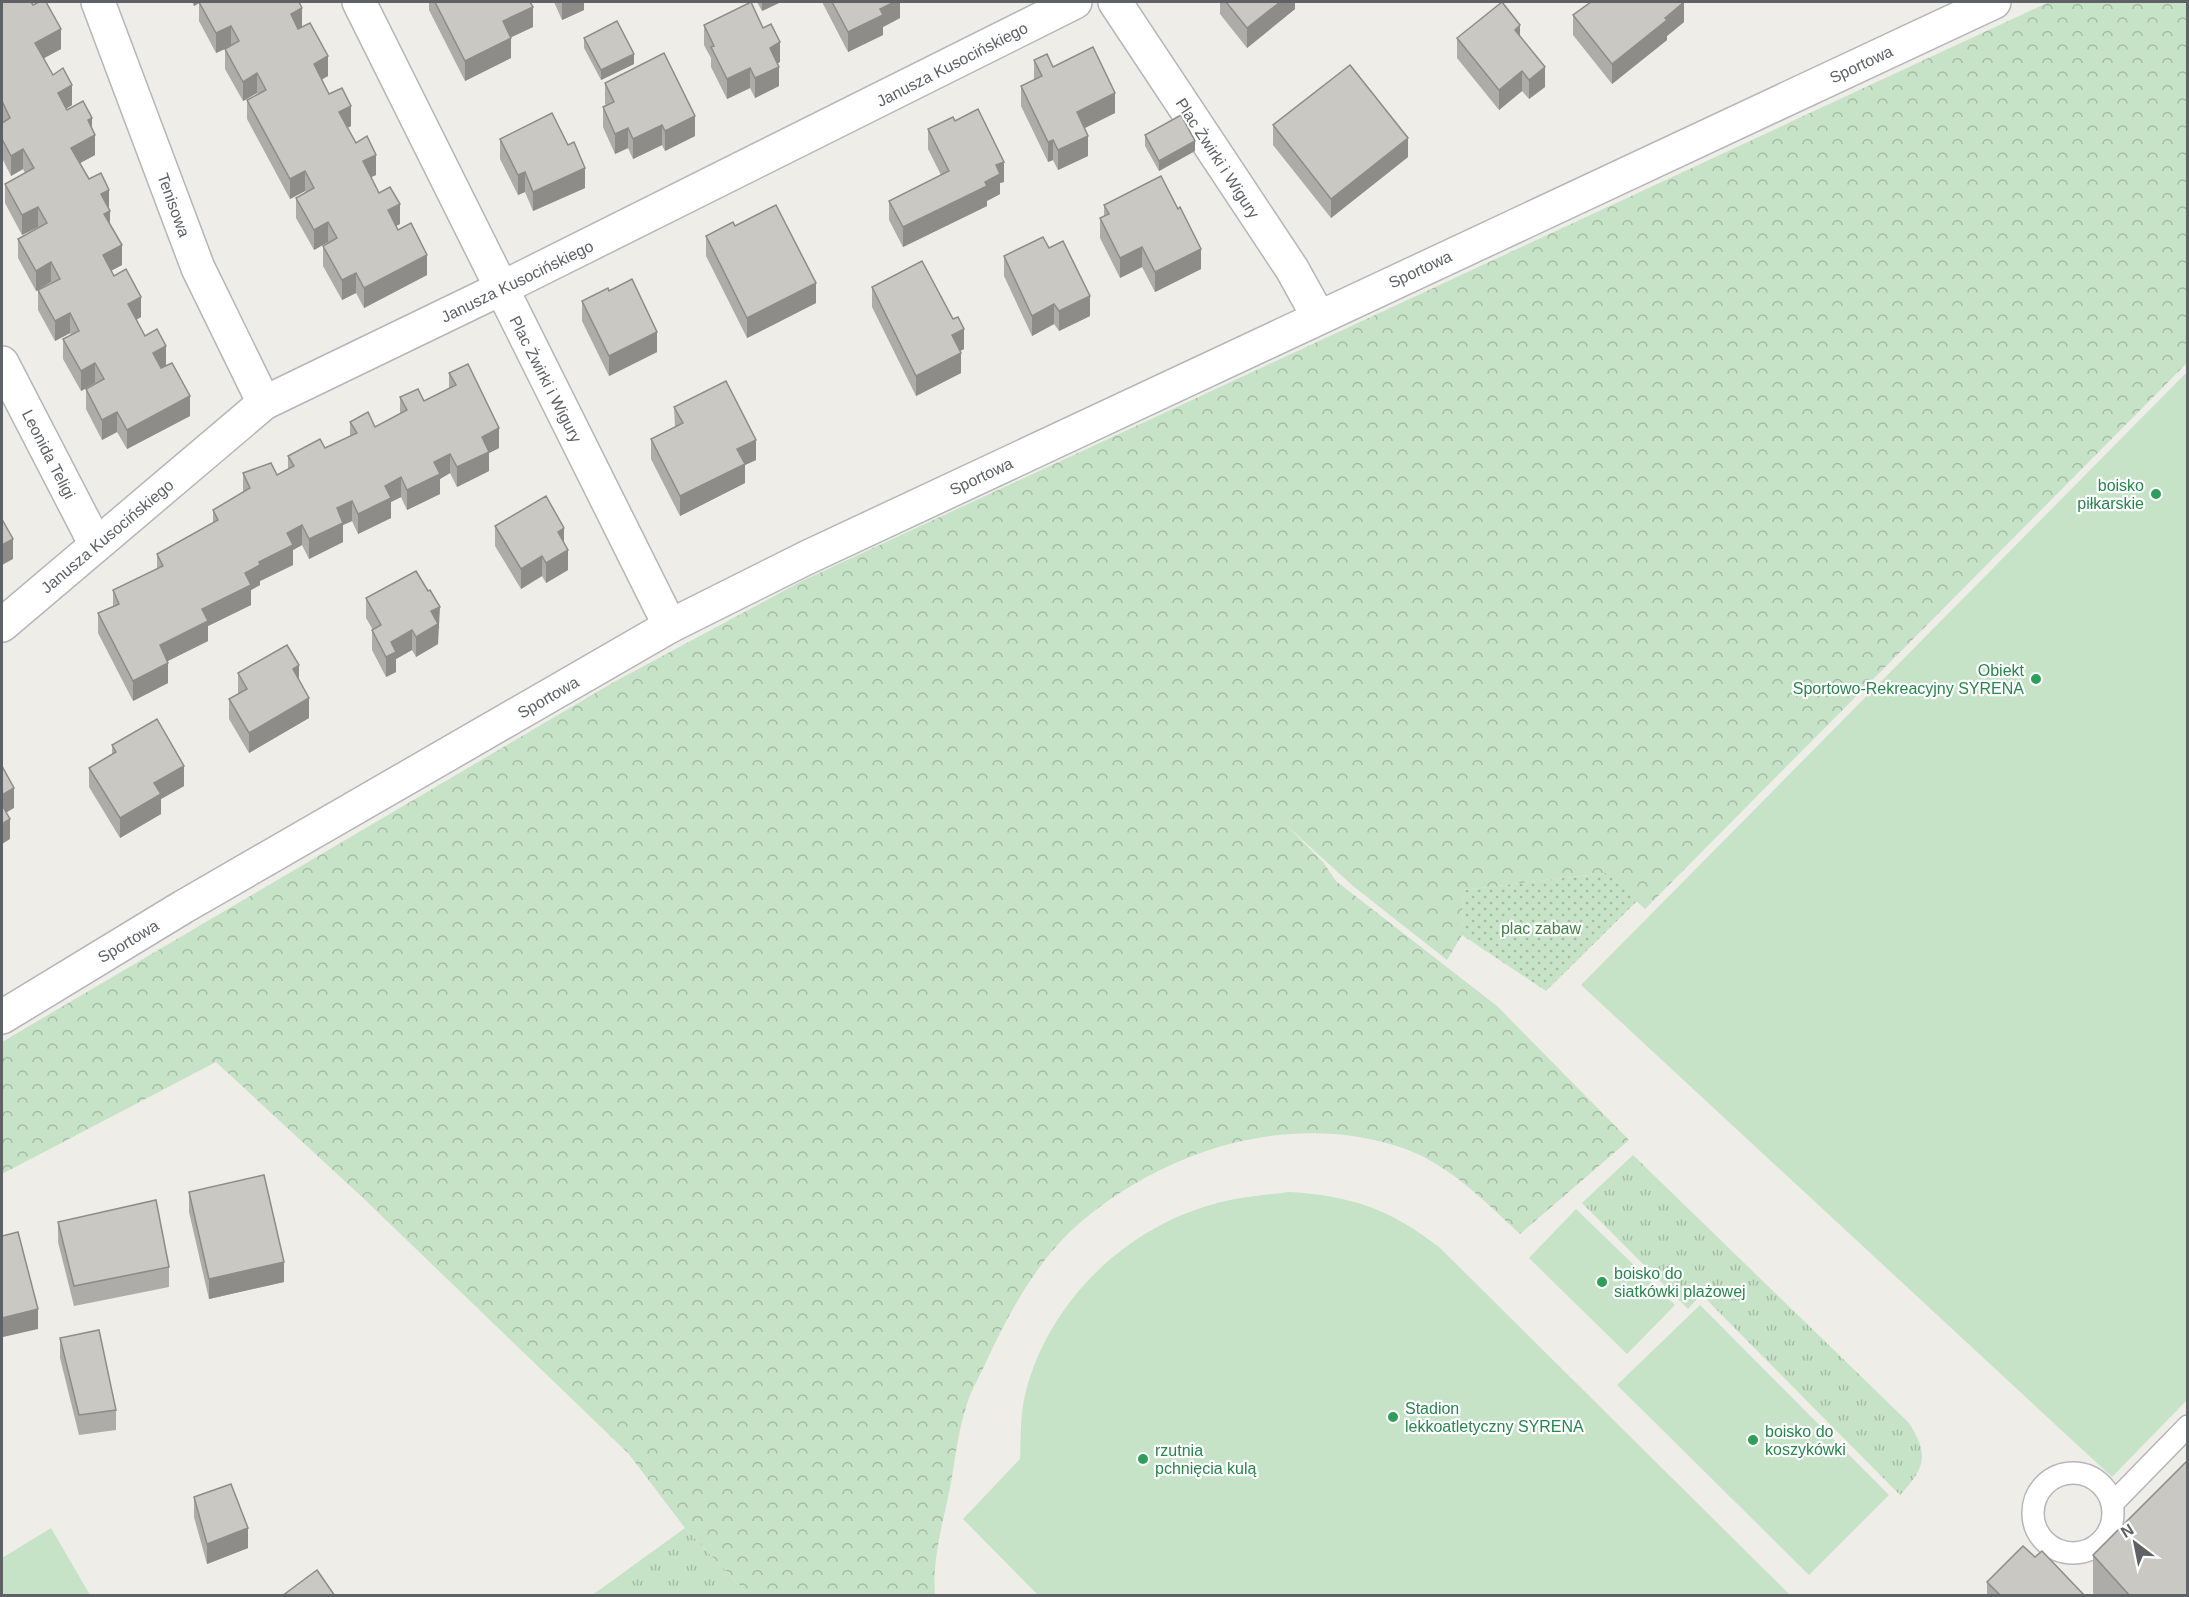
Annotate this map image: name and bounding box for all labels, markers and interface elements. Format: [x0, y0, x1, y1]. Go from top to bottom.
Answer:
street label: Janusza Kusocińskiego [874, 19, 1031, 110]
street label: Sportowa [1827, 42, 1896, 86]
street label: Plac Żwirki i Wigury [1172, 95, 1264, 221]
street label: Tenisowa [154, 171, 193, 240]
street label: Janusza Kusocińskiego [438, 237, 596, 326]
street label: Sportowa [1386, 247, 1455, 291]
street label: Plac Żwirki i Wigury [506, 313, 586, 445]
street label: Leonida Teligi [19, 407, 78, 502]
street label: Sportowa [947, 454, 1016, 498]
street label: Janusza Kusocińskiego [38, 476, 177, 597]
place label: boisko piłkarskie [2077, 477, 2144, 512]
marker: boisko piłkarskie [2149, 487, 2163, 501]
place label: Obiekt Sportowo-Rekreacyjny SYRENA [1793, 662, 2025, 697]
marker: Obiekt Sportowo-Rekreacyjny SYRENA [2029, 672, 2043, 686]
street label: Sportowa [515, 673, 582, 722]
street label: Sportowa [95, 917, 162, 966]
park label: plac zabaw [1501, 920, 1581, 937]
place label: boisko do siatkówki plażowej [1614, 1265, 1746, 1300]
marker: boisko do siatkówki plażowej [1595, 1275, 1609, 1289]
place label: Stadion lekkoatletyczny SYRENA [1405, 1400, 1584, 1435]
marker: Stadion lekkoatletyczny SYRENA [1386, 1410, 1400, 1424]
place label: boisko do koszykówki [1765, 1423, 1846, 1458]
marker: boisko do koszykówki [1746, 1433, 1760, 1447]
place label: rzutnia pchnięcia kulą [1155, 1442, 1257, 1477]
marker: rzutnia pchnięcia kulą [1136, 1452, 1150, 1466]
north arrow [2105, 1513, 2165, 1573]
text: N [2118, 1520, 2137, 1541]

